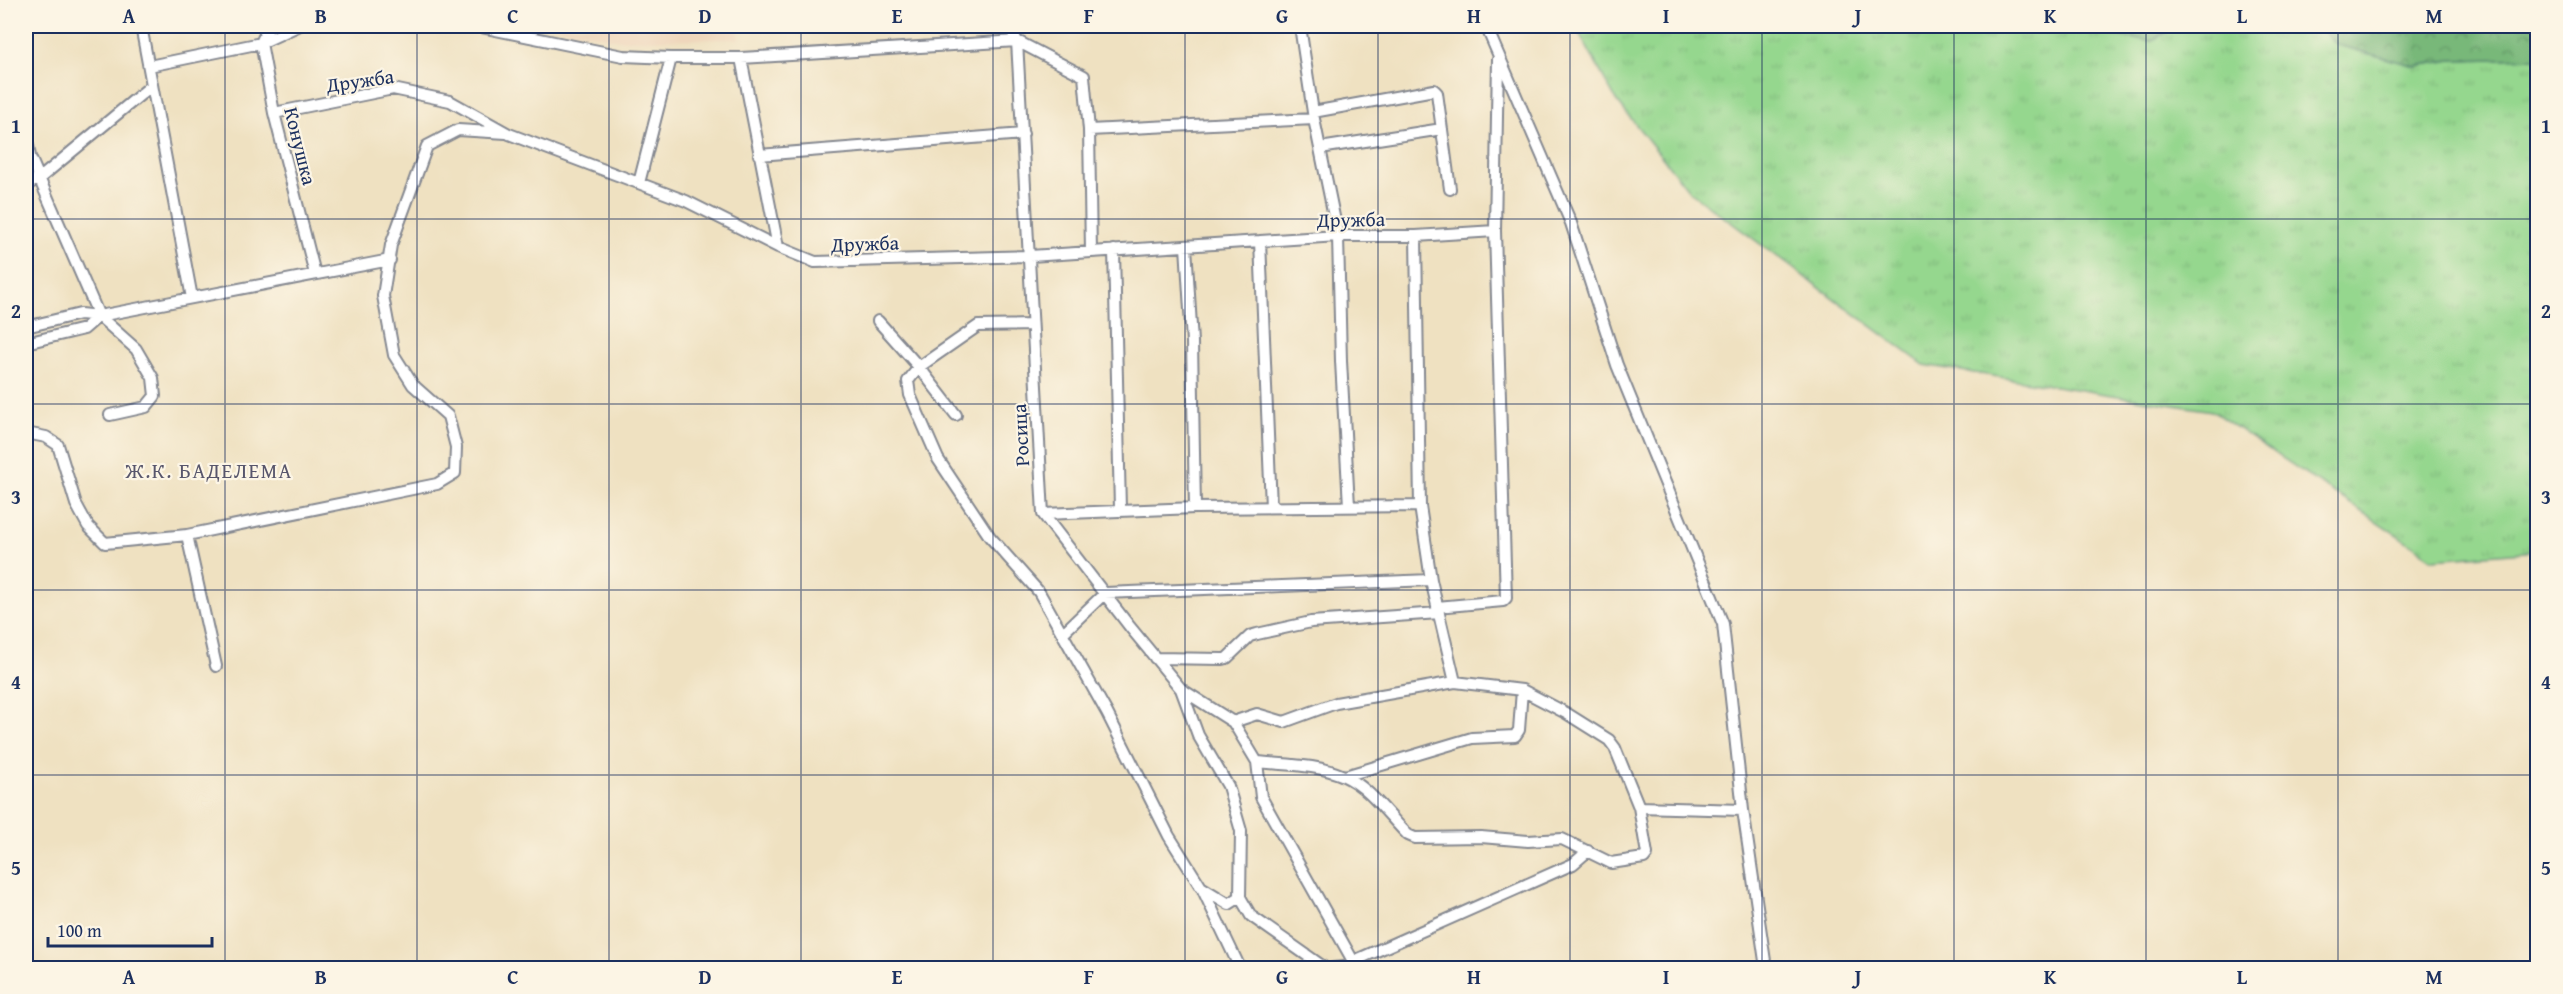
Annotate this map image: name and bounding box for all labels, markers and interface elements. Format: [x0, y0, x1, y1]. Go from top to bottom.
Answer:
text: A [123, 1, 136, 30]
text: B [315, 1, 327, 30]
text: C [507, 1, 519, 30]
text: D [698, 1, 712, 30]
text: E [892, 1, 903, 30]
text: F [1084, 1, 1094, 30]
text: G [1276, 1, 1288, 30]
text: H [1467, 1, 1481, 30]
text: I [1663, 1, 1669, 30]
text: J [1852, 1, 1862, 30]
text: K [2044, 1, 2057, 30]
text: L [2237, 1, 2248, 30]
text: M [2425, 1, 2443, 30]
street label: Дружба [323, 61, 396, 99]
street label: Конушка [277, 104, 325, 188]
text: 1 [11, 111, 21, 140]
text: 1 [2541, 111, 2551, 140]
street label: Дружба [1316, 204, 1386, 234]
street label: Дружба [829, 227, 900, 259]
text: 2 [11, 296, 21, 325]
text: 2 [2541, 296, 2551, 325]
street label: Росица [1004, 403, 1036, 467]
district label: Ж.К. БАДЕЛЕМА [124, 455, 293, 486]
text: 3 [11, 482, 21, 511]
text: 3 [2541, 482, 2551, 511]
text: 4 [11, 667, 21, 696]
text: 4 [2541, 667, 2551, 696]
text: 5 [11, 853, 21, 882]
text: 5 [2541, 853, 2551, 882]
scale bar [48, 910, 212, 948]
text: 100 m [57, 917, 102, 944]
text: A [123, 962, 136, 991]
text: B [315, 962, 327, 991]
text: C [507, 962, 519, 991]
text: D [698, 962, 712, 991]
text: E [892, 962, 903, 991]
text: F [1084, 962, 1094, 991]
text: G [1276, 962, 1288, 991]
text: H [1467, 962, 1481, 991]
text: I [1663, 962, 1669, 991]
text: J [1852, 962, 1862, 991]
text: K [2044, 962, 2057, 991]
text: L [2237, 962, 2248, 991]
text: M [2425, 962, 2443, 991]

